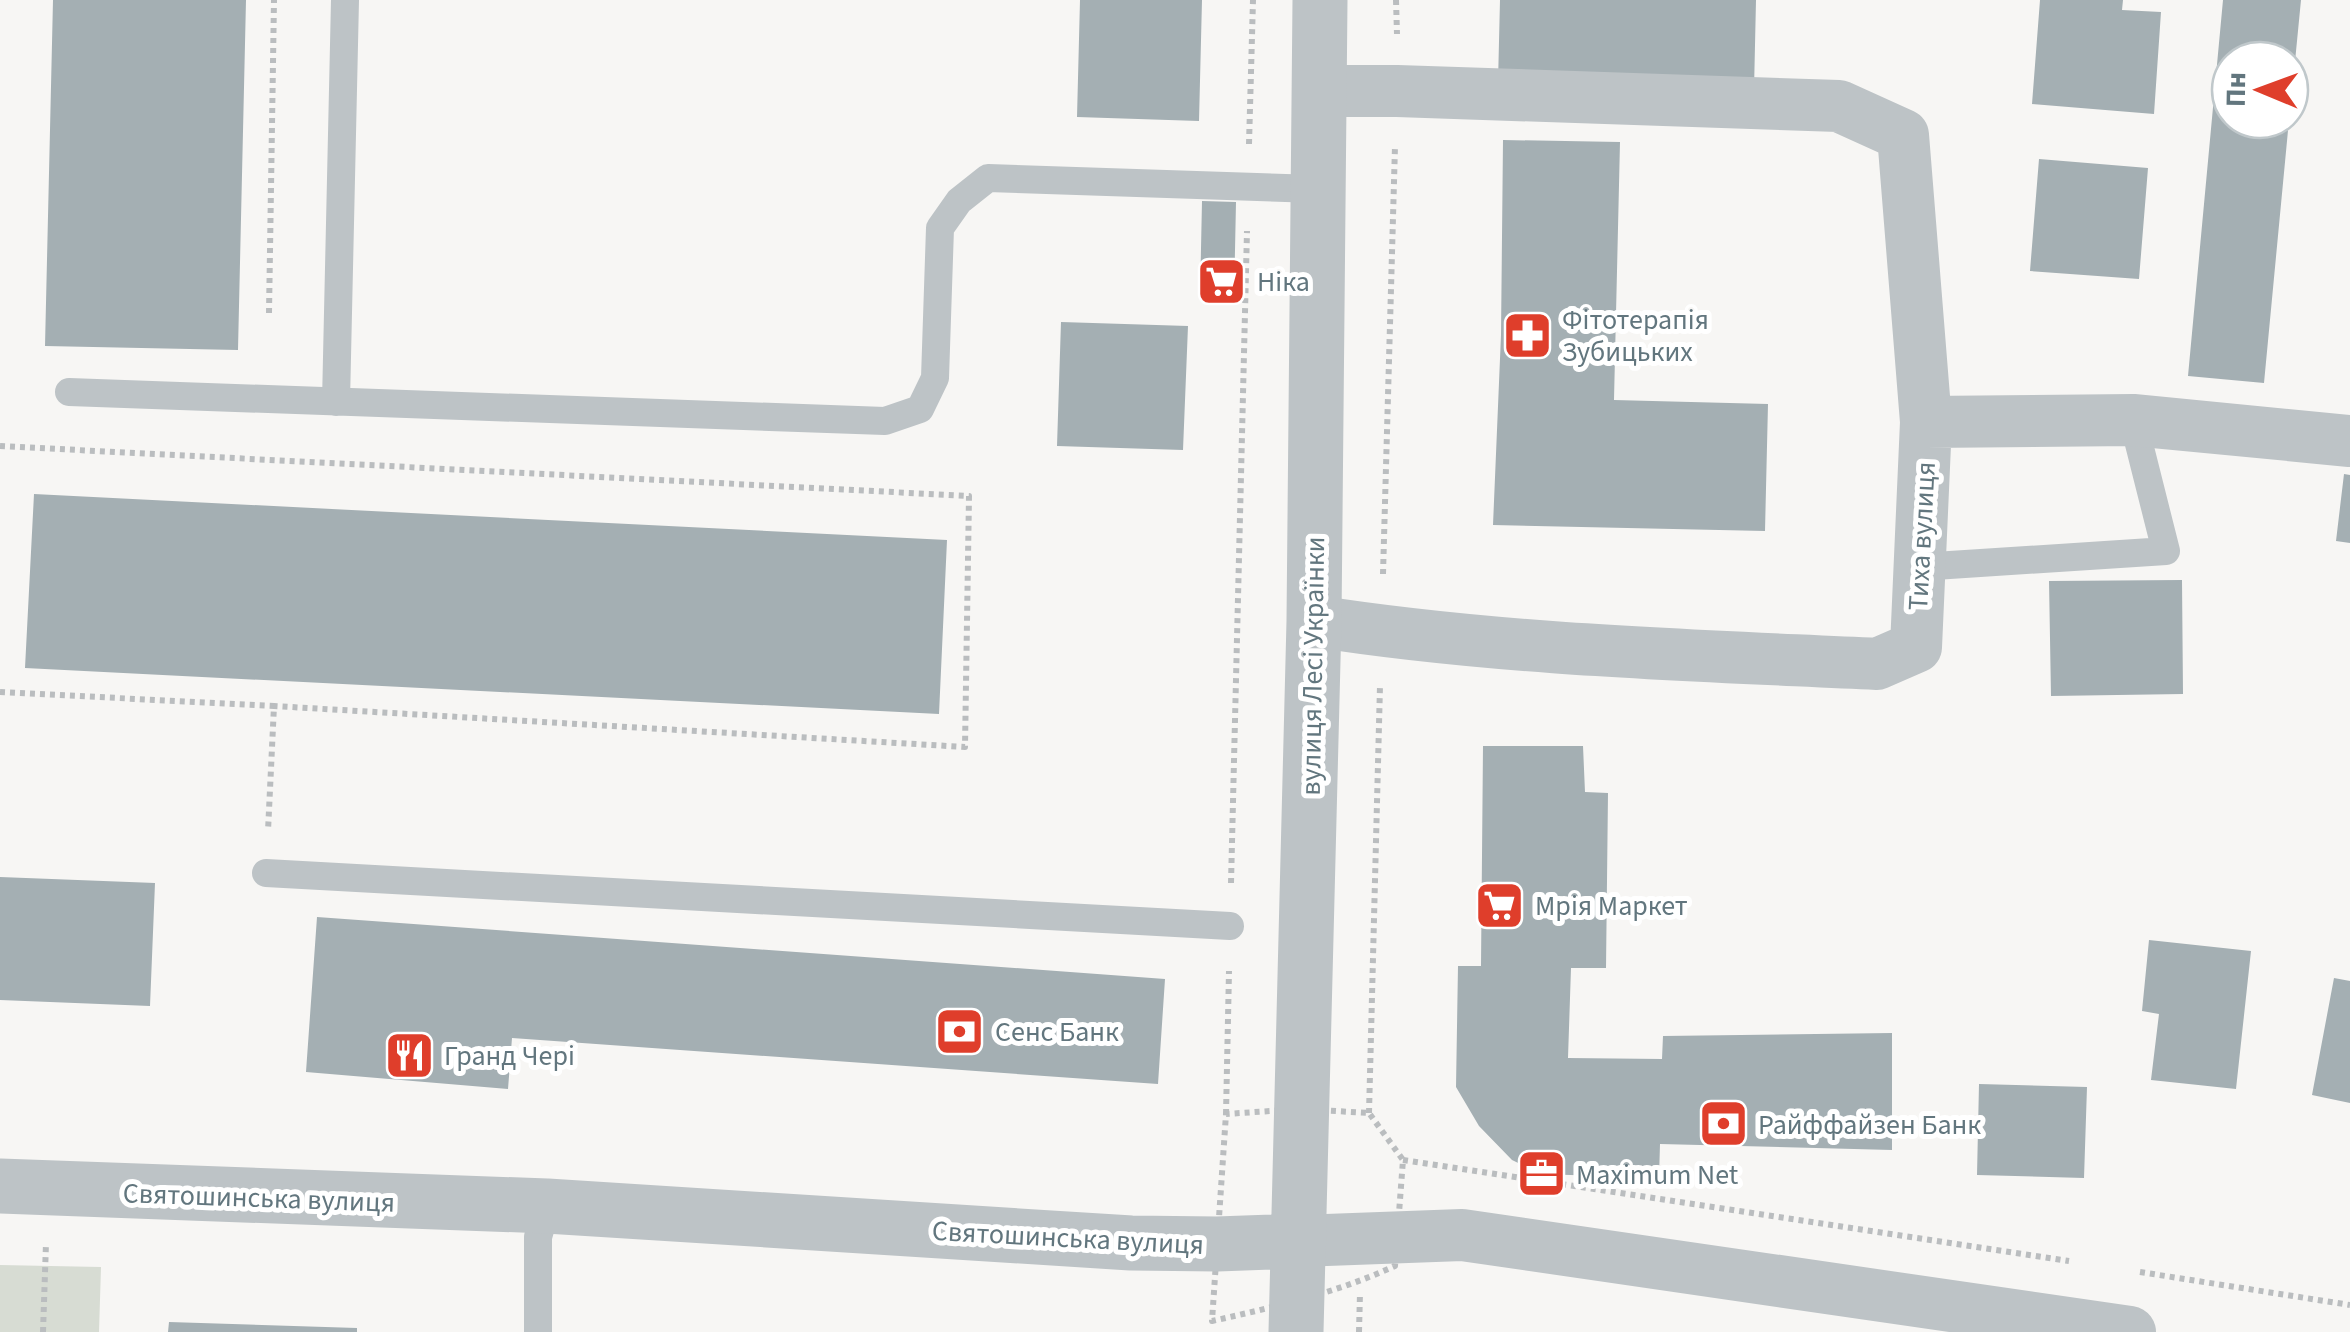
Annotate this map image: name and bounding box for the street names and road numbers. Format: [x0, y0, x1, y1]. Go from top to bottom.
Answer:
street label: Тиха вулиця [1898, 461, 1946, 612]
street label: вулиця Лесі Українки [1291, 536, 1335, 796]
street label: Святошинська вулиця [122, 1173, 396, 1223]
street label: Святошинська вулиця [931, 1211, 1205, 1265]

